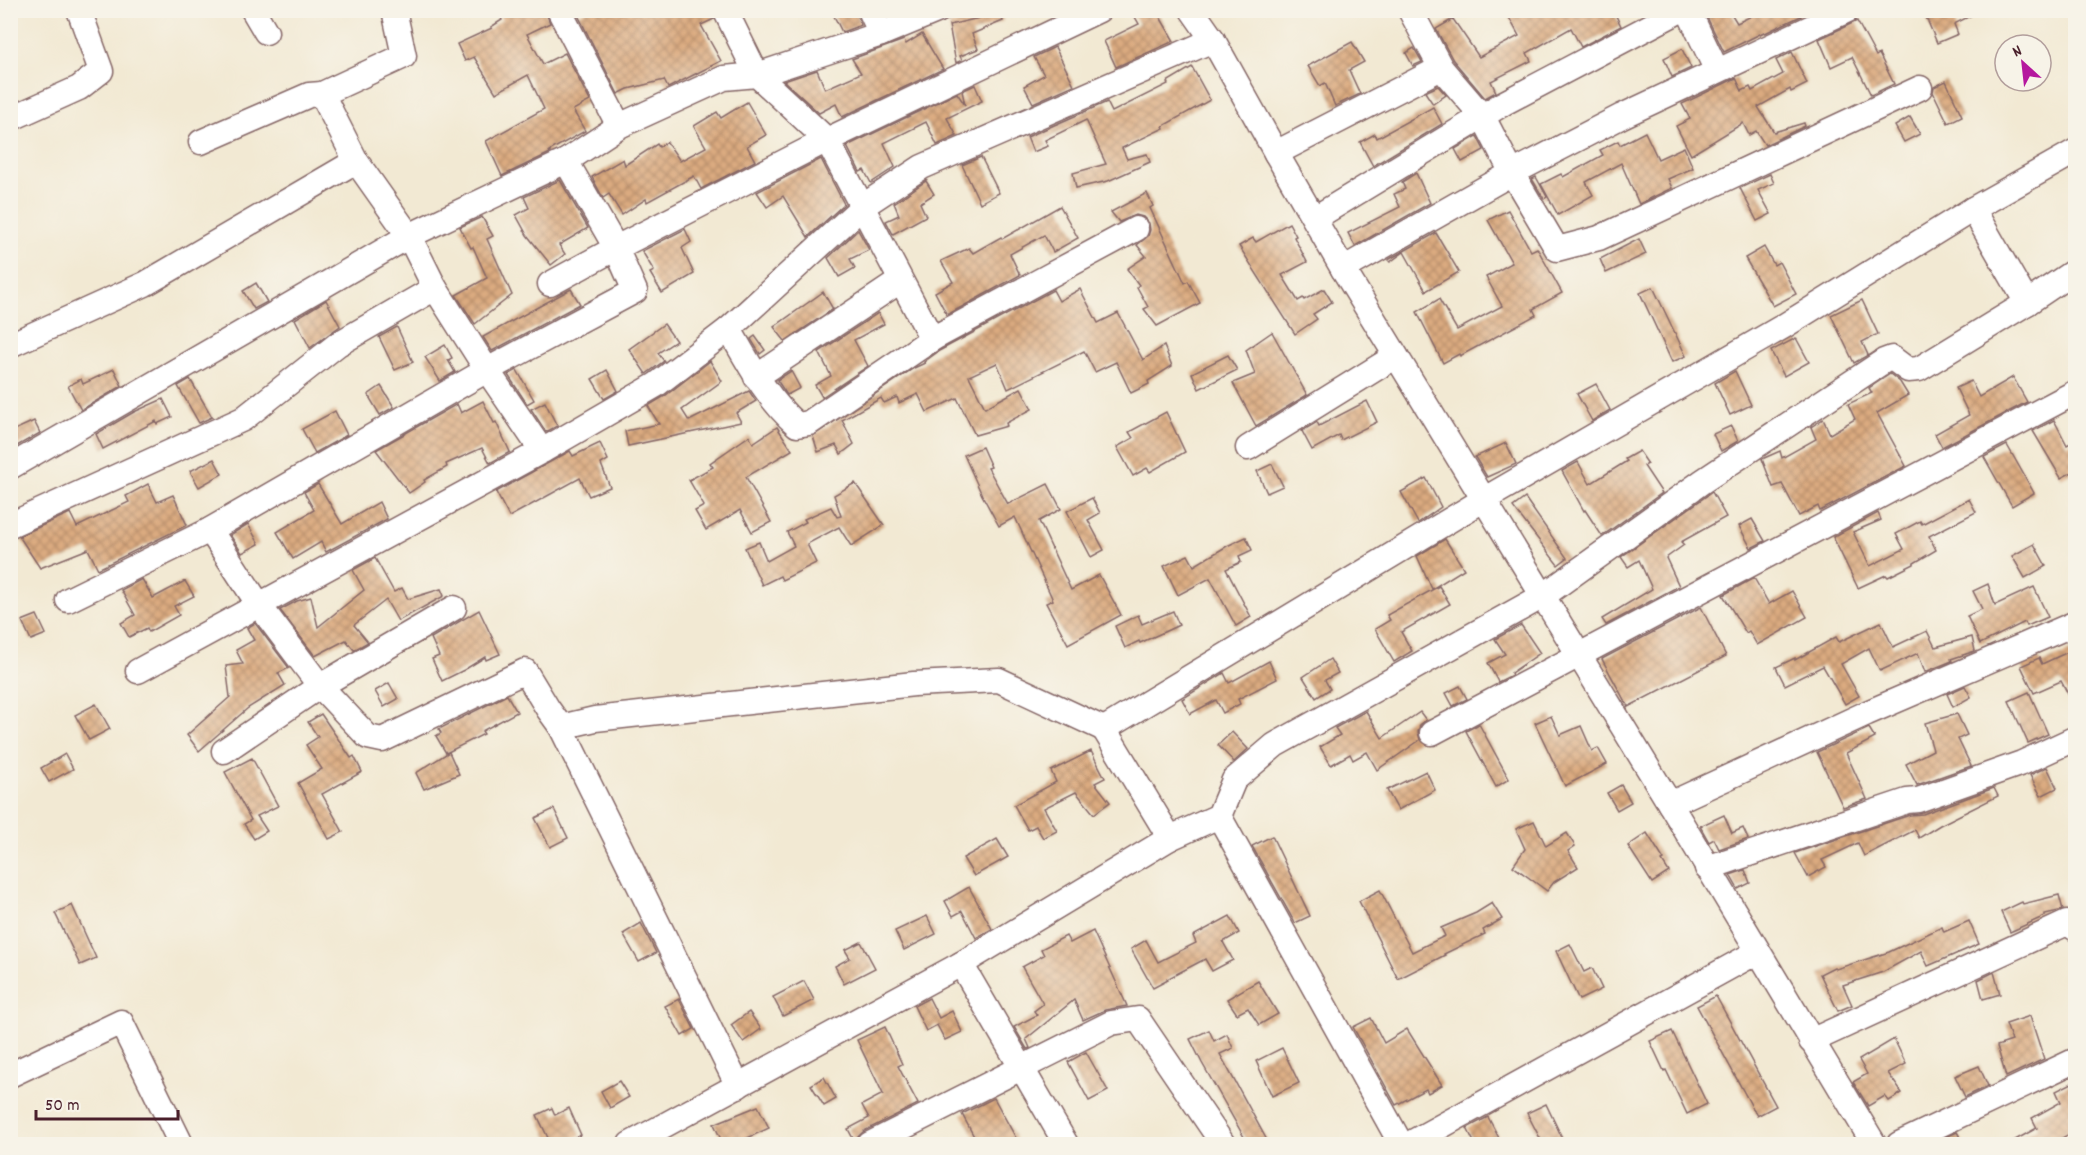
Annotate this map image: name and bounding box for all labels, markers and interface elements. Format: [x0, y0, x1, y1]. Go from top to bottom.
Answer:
north arrow [1993, 33, 2053, 93]
text: N [2009, 40, 2026, 64]
scale bar [36, 1083, 178, 1121]
text: 50 m [45, 1094, 80, 1119]

